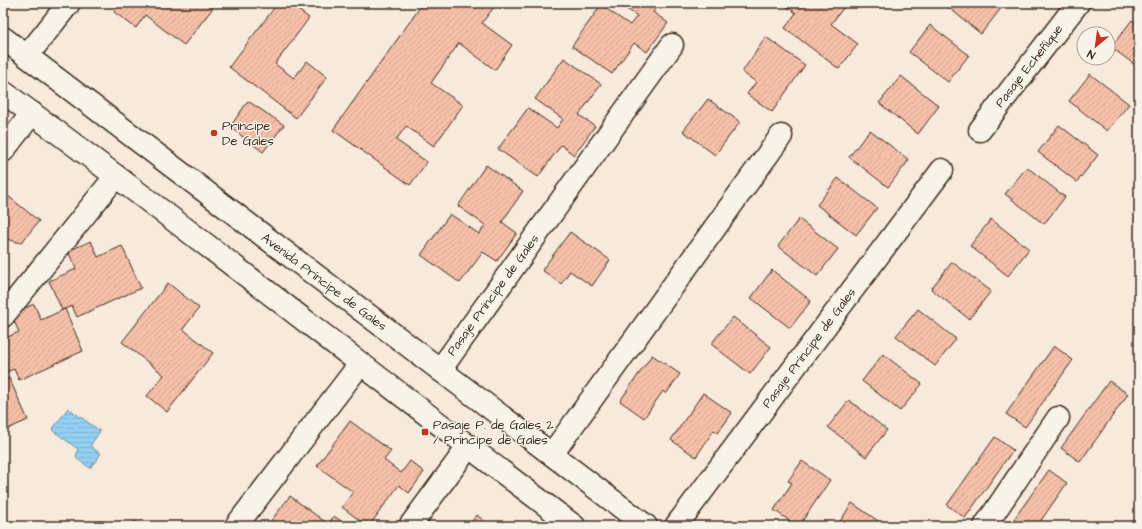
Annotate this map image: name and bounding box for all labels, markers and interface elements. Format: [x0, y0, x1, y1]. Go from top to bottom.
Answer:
street label: Pasaje Echeñique [991, 21, 1067, 111]
north arrow [1076, 26, 1116, 66]
text: N [1085, 46, 1098, 63]
place label: Principe De Gales [222, 117, 274, 150]
marker: Principe De Gales [209, 128, 219, 138]
street label: Avenida Príncipe de Gales [258, 229, 391, 335]
street label: Pasaje Príncipe de Gales [443, 230, 544, 359]
street label: Pasaje Príncipe de Gales [758, 284, 860, 412]
place label: Pasaje P. de Gales 2 / Príncipe de Gales [433, 416, 554, 449]
marker: Pasaje P. de Gales 2 / Príncipe de Gales [420, 427, 430, 437]

